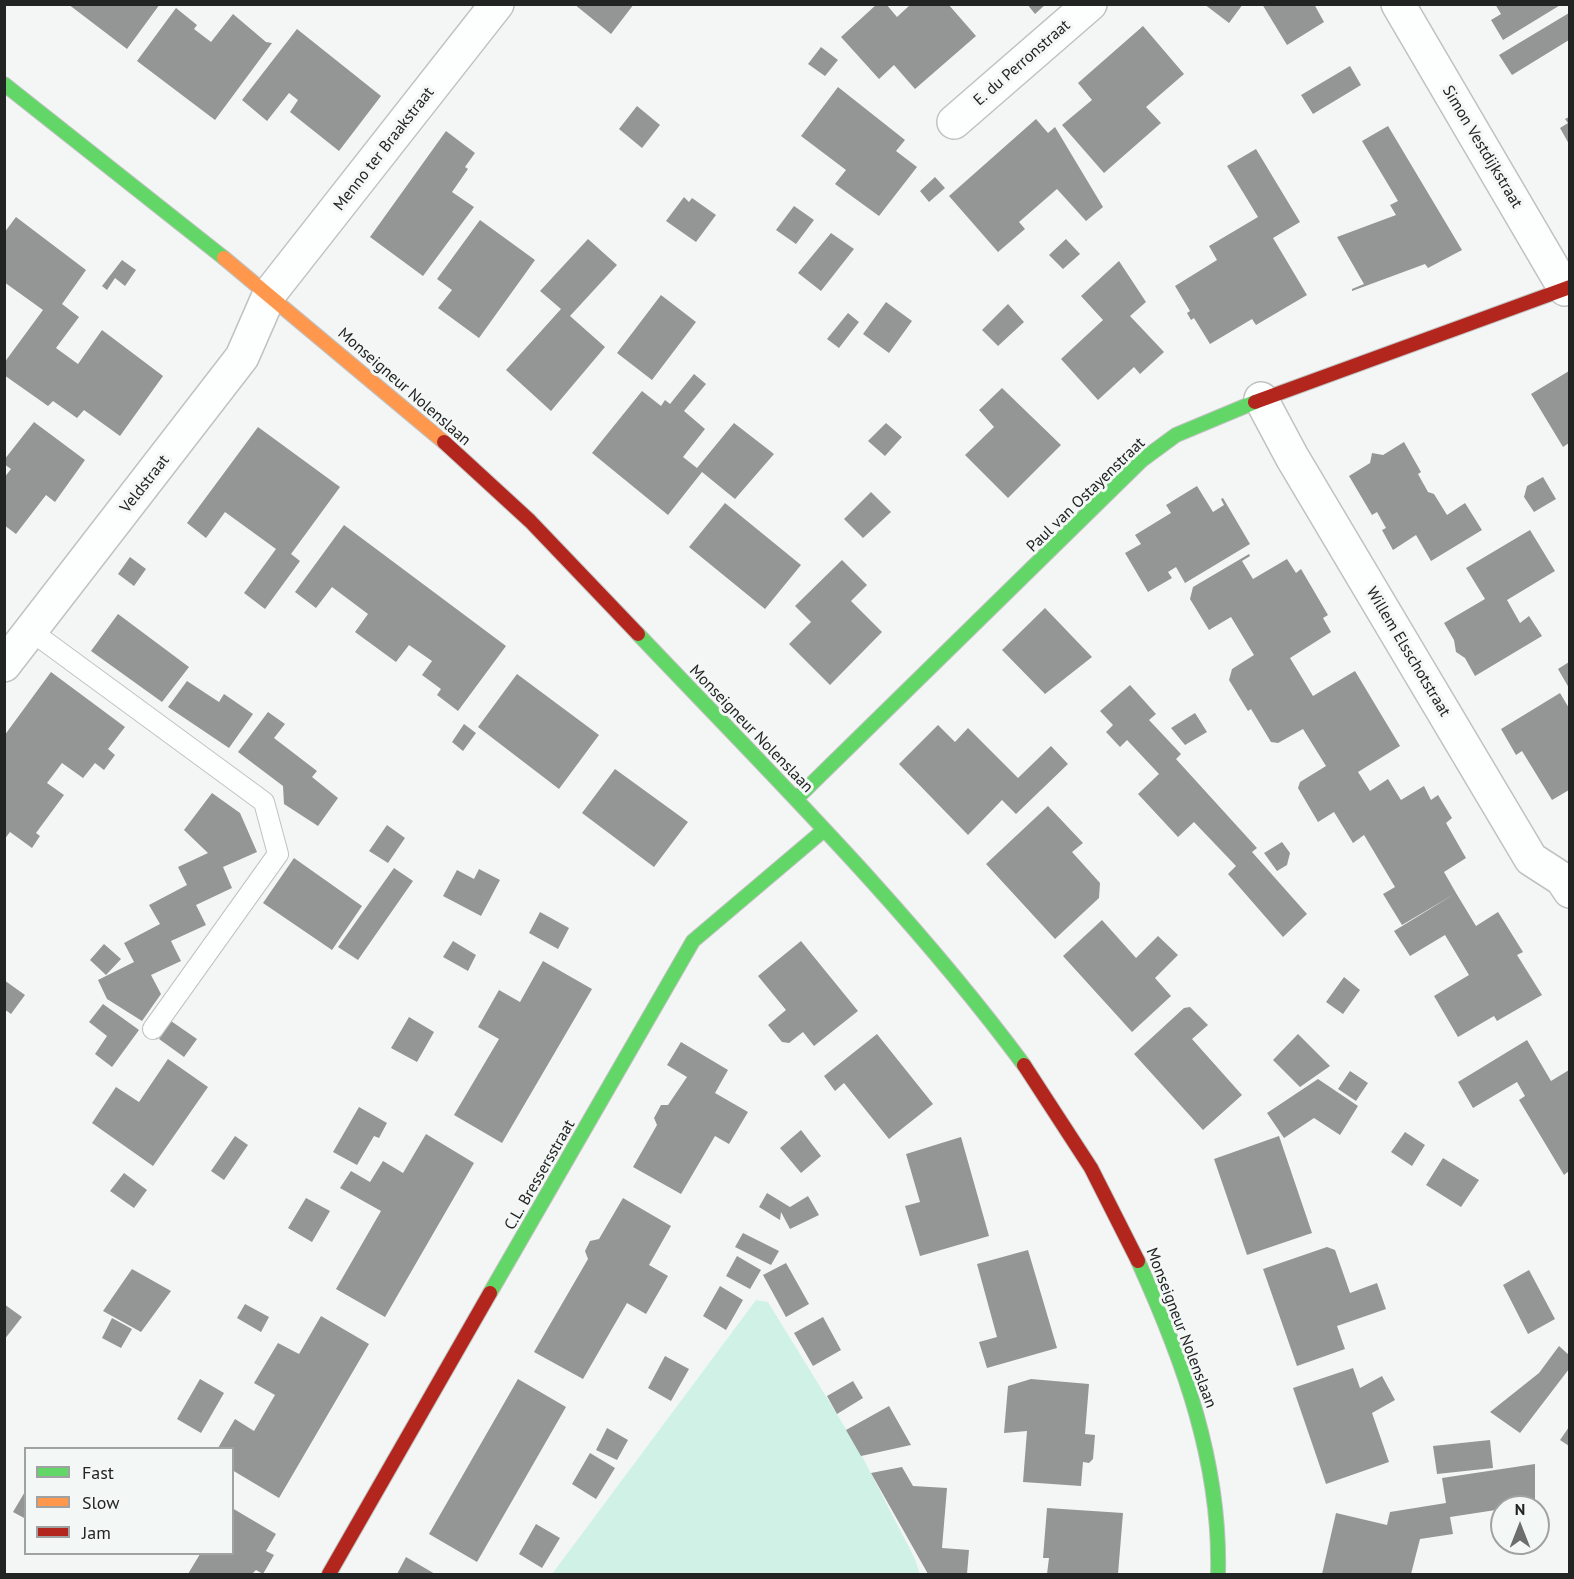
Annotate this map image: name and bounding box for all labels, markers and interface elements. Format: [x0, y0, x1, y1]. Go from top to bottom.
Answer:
street label: E. du Perronstraat [970, 16, 1074, 110]
street label: Simon Vestdijkstraat [1438, 82, 1526, 212]
street label: Menno ter Braakstraat [330, 83, 438, 215]
street label: Monseigneur Nolenslaan [334, 324, 474, 450]
street label: Paul van Ostayenstraat [1023, 434, 1149, 556]
street label: Veldstraat [116, 451, 174, 517]
street label: Willem Elsschotstraat [1362, 584, 1454, 720]
street label: Monseigneur Nolenslaan [685, 661, 817, 797]
street label: C.L. Bressersstraat [501, 1116, 579, 1234]
street label: Monseigneur Nolenslaan [1142, 1245, 1220, 1411]
legend [24, 1447, 234, 1555]
text: Fast [82, 1461, 114, 1484]
text: Slow [82, 1491, 120, 1514]
north arrow [1490, 1495, 1550, 1555]
text: N [1515, 1499, 1525, 1519]
text: Jam [82, 1521, 111, 1544]

